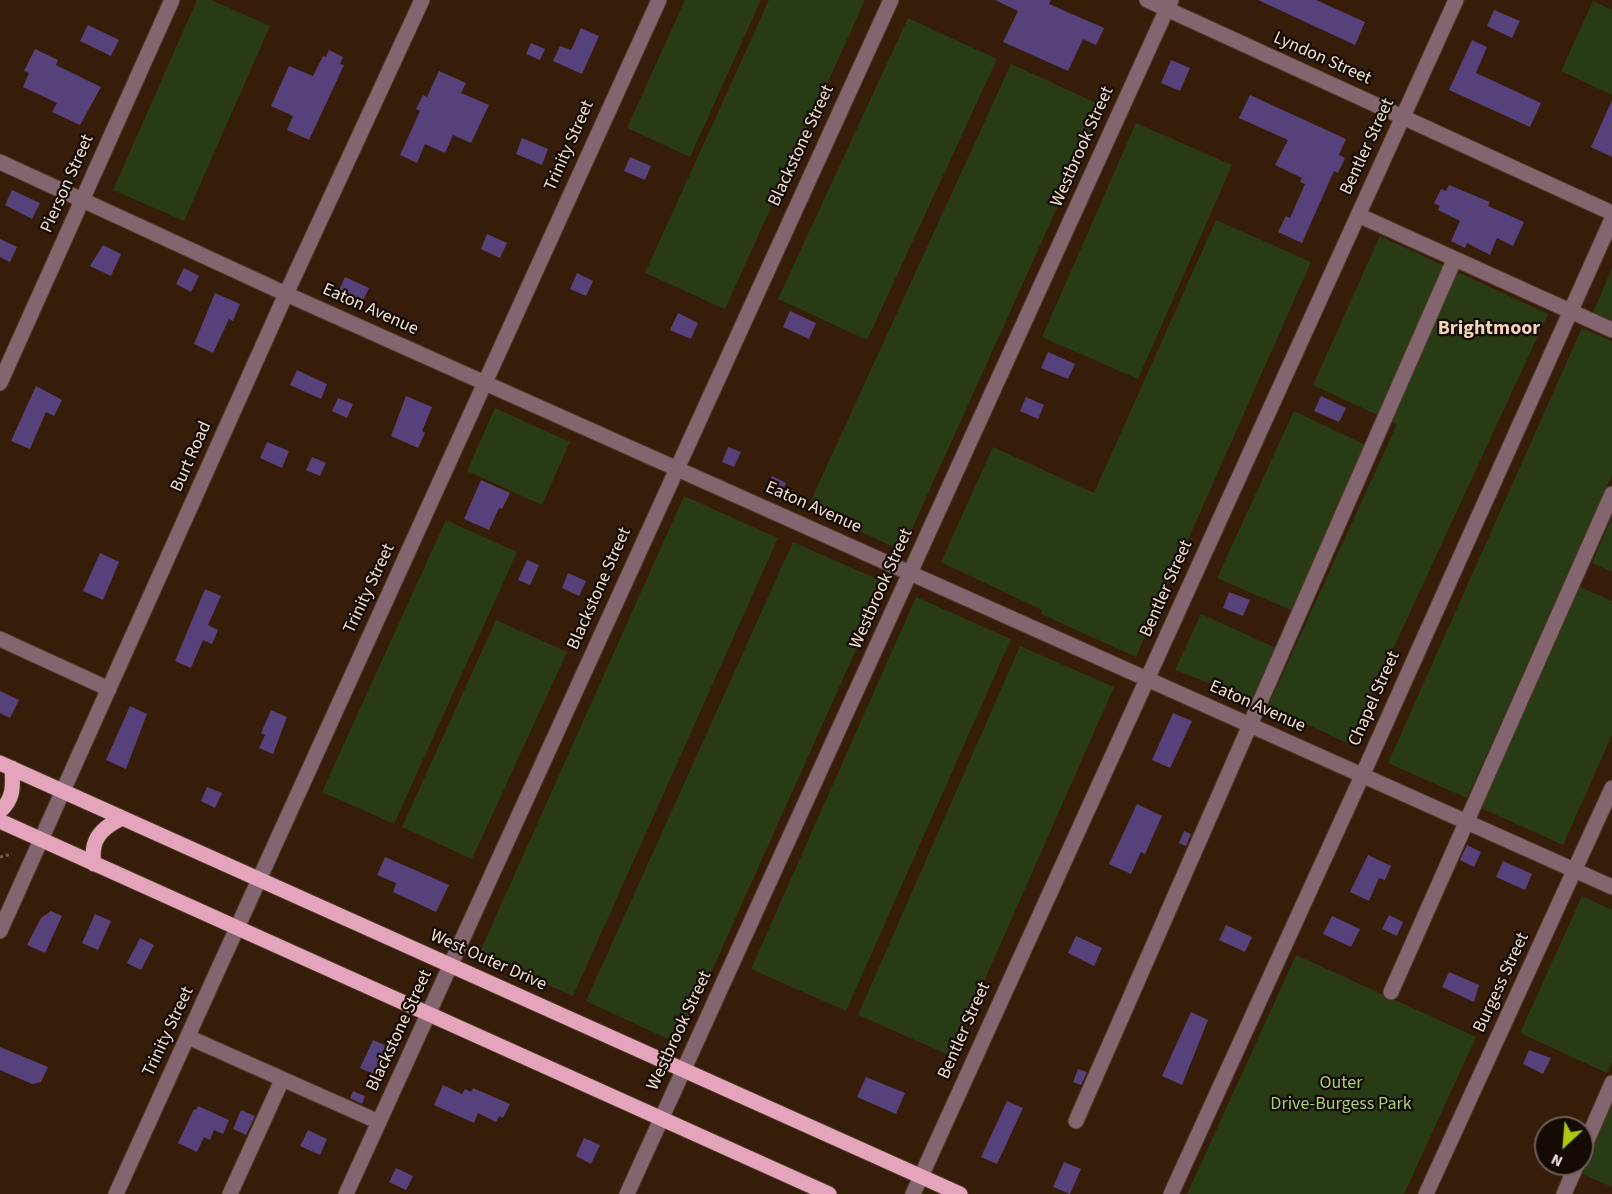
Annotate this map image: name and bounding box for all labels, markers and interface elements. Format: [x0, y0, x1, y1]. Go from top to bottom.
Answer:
street label: Lyndon Street [1270, 28, 1374, 90]
street label: Blackstone Street [764, 82, 840, 210]
street label: Westbrook Street [1047, 83, 1119, 211]
street label: Bentler Street [1336, 95, 1400, 199]
street label: Trinity Street [540, 97, 600, 195]
street label: Pierson Street [37, 131, 99, 237]
street label: Eaton Avenue [319, 279, 421, 341]
district label: Brightmoor [1438, 318, 1540, 342]
street label: Burt Road [167, 418, 217, 496]
street label: Eaton Avenue [762, 477, 864, 539]
street label: Blackstone Street [563, 524, 637, 654]
street label: Westbrook Street [846, 525, 918, 653]
street label: Bentler Street [1136, 537, 1198, 641]
street label: Trinity Street [340, 541, 400, 637]
street label: Chapel Street [1345, 648, 1405, 750]
street label: Eaton Avenue [1206, 676, 1308, 738]
street label: West Outer Drive [426, 926, 550, 996]
street label: Burgess Street [1469, 930, 1535, 1036]
street label: Blackstone Street [362, 967, 438, 1095]
street label: Westbrook Street [643, 968, 717, 1094]
street label: Bentler Street [934, 979, 996, 1083]
street label: Trinity Street [139, 984, 199, 1080]
park label: Outer Drive-Burgess Park [1270, 1073, 1412, 1116]
north arrow [1534, 1116, 1594, 1176]
text: N [1547, 1148, 1567, 1173]

